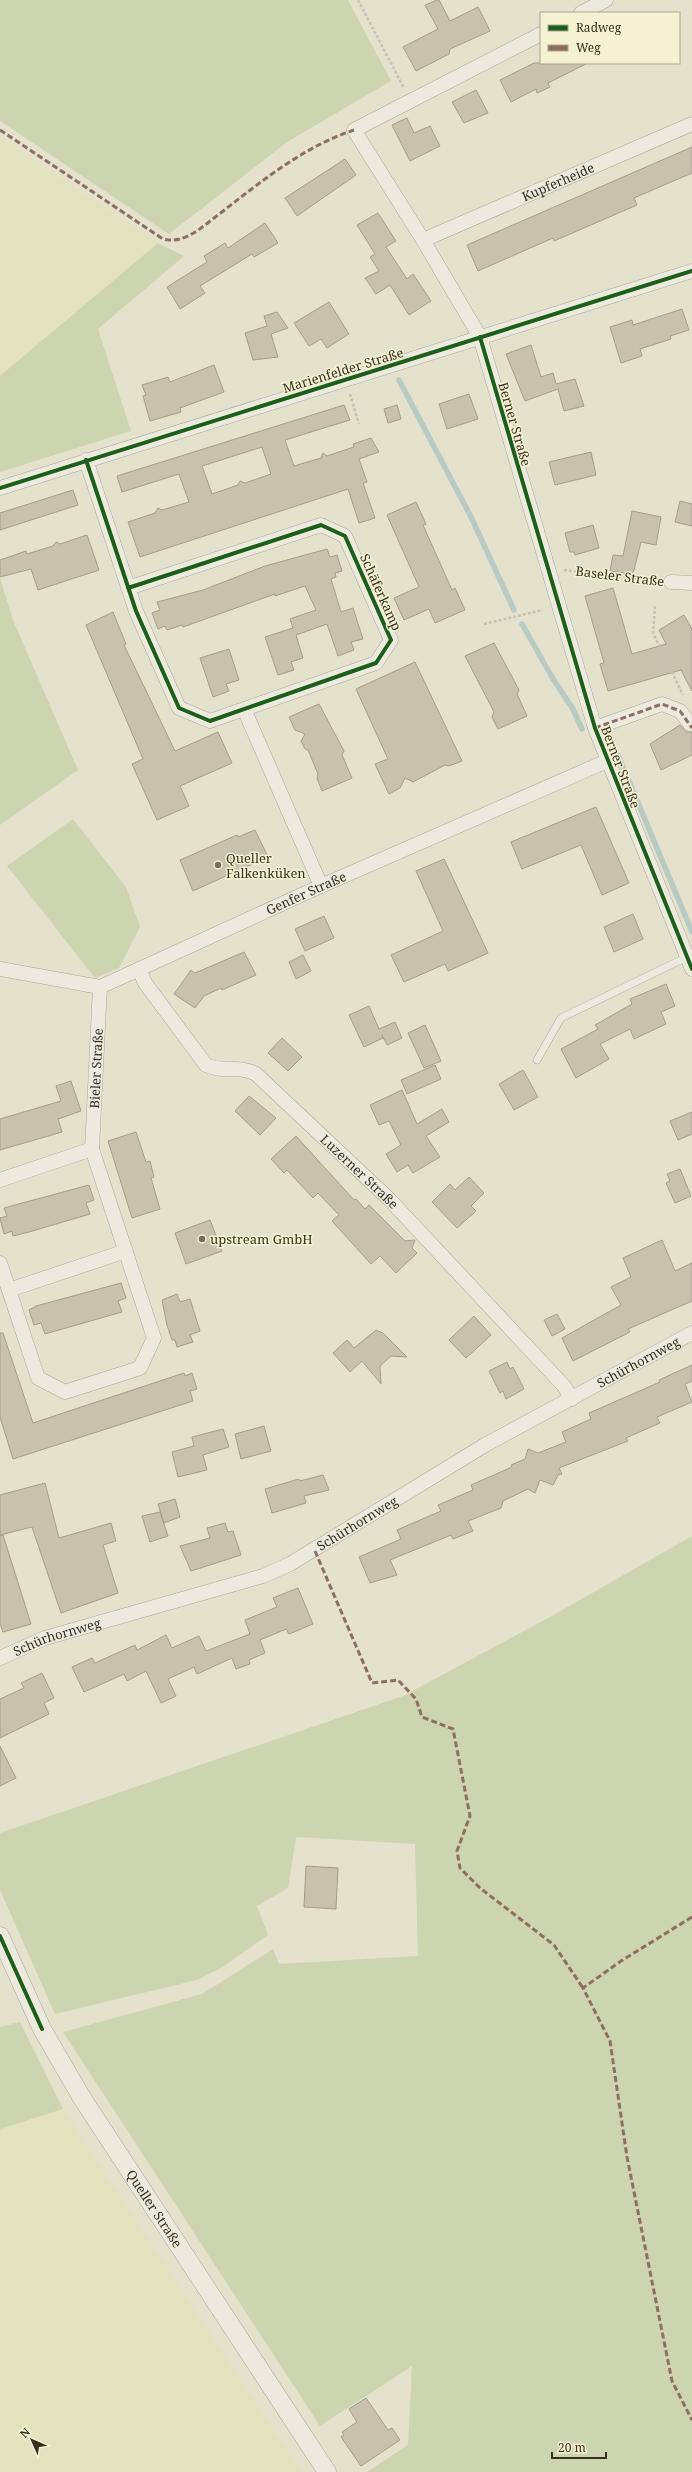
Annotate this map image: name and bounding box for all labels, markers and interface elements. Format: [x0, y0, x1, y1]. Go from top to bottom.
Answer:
legend [540, 12, 680, 64]
text: Radweg [576, 19, 622, 36]
text: Weg [576, 39, 601, 56]
street label: Kupferheide [519, 158, 597, 205]
street label: Marienfelder Straße [280, 343, 406, 397]
street label: Berner Straße [494, 380, 536, 468]
street label: Schäferkamp [356, 551, 406, 633]
street label: Baseler Straße [575, 562, 665, 590]
street label: Berner Straße [597, 723, 645, 811]
place label: Queller Falkenküken [226, 849, 306, 882]
marker: Queller Falkenküken [213, 860, 223, 870]
street label: Genfer Straße [263, 867, 349, 919]
street label: Bieler Straße [85, 1028, 107, 1109]
street label: Luzerner Straße [317, 1130, 403, 1213]
place label: upstream GmbH [210, 1230, 313, 1248]
marker: upstream GmbH [197, 1234, 207, 1244]
street label: Schürhornweg [594, 1332, 683, 1392]
street label: Schürhornweg [313, 1492, 401, 1555]
street label: Schürhornweg [10, 1614, 103, 1660]
street label: Queller Straße [122, 2166, 187, 2251]
north arrow [12, 2420, 52, 2460]
text: N [16, 2424, 33, 2441]
scale bar [552, 2434, 606, 2460]
text: 20 m [558, 2439, 586, 2456]

